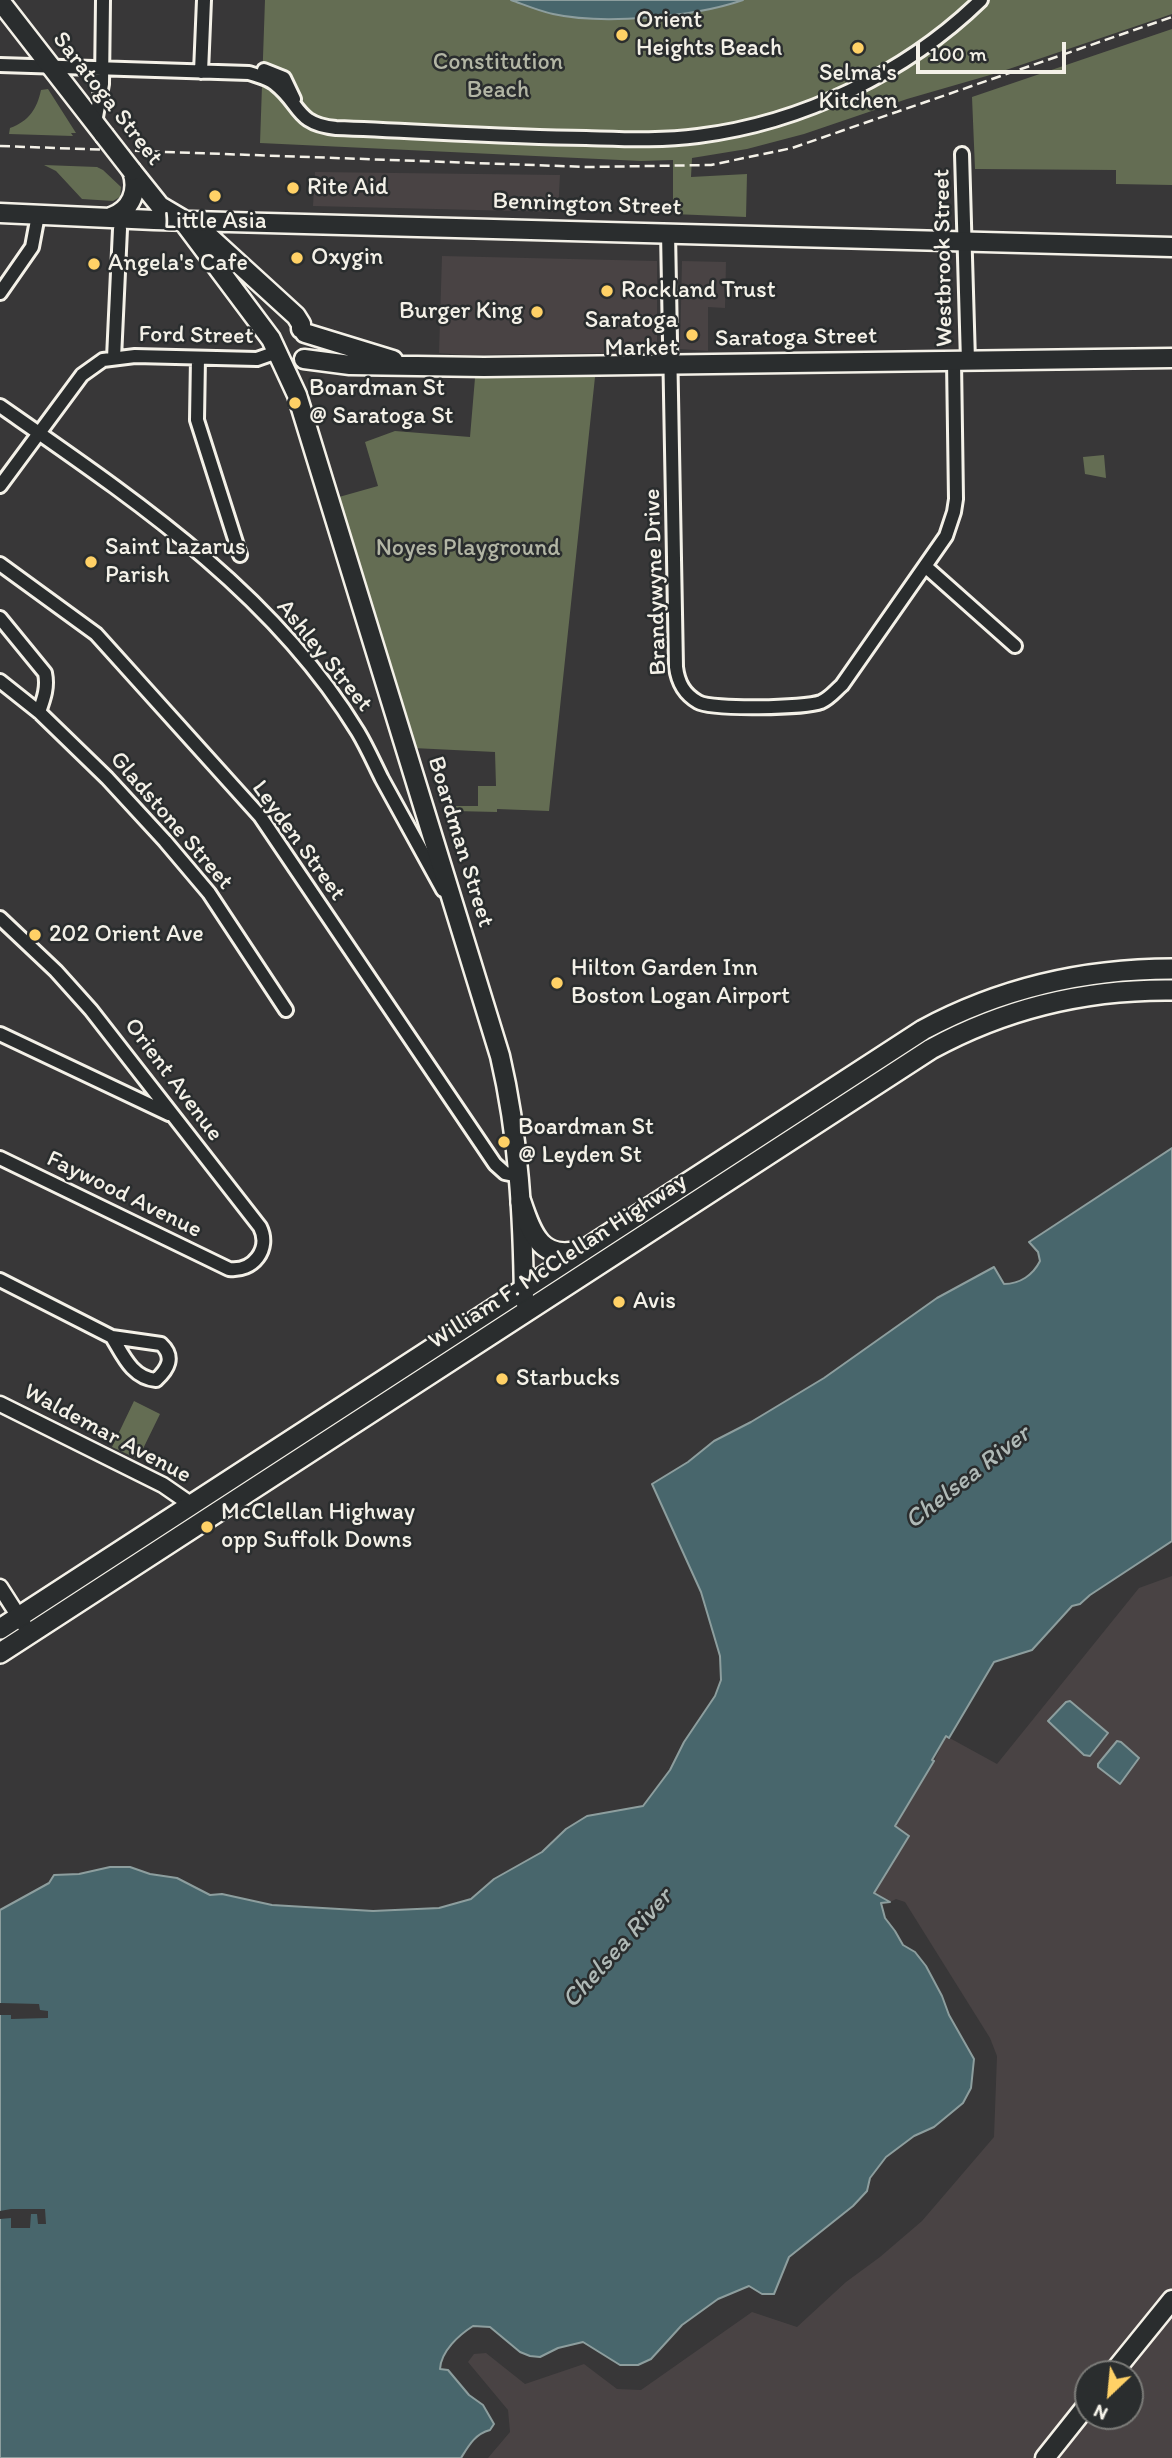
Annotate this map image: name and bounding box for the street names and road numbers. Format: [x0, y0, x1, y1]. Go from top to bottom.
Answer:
street label: Saratoga Street [46, 26, 168, 172]
street label: Westbrook Street [928, 169, 960, 347]
street label: Bennington Street [492, 187, 682, 223]
street label: Ford Street [138, 321, 254, 351]
street label: Saratoga Street [715, 322, 877, 354]
street label: Brandywyne Drive [638, 488, 674, 676]
street label: Ashley Street [270, 594, 378, 718]
street label: Gladstone Street [103, 746, 239, 896]
street label: Boardman Street [420, 753, 500, 931]
street label: Leyden Street [245, 775, 351, 907]
street label: Orient Avenue [117, 1013, 229, 1147]
street label: Faywood Avenue [42, 1145, 206, 1245]
street label: William F. McClellan Highway [423, 1168, 693, 1356]
street label: Waldemar Avenue [18, 1378, 196, 1490]

